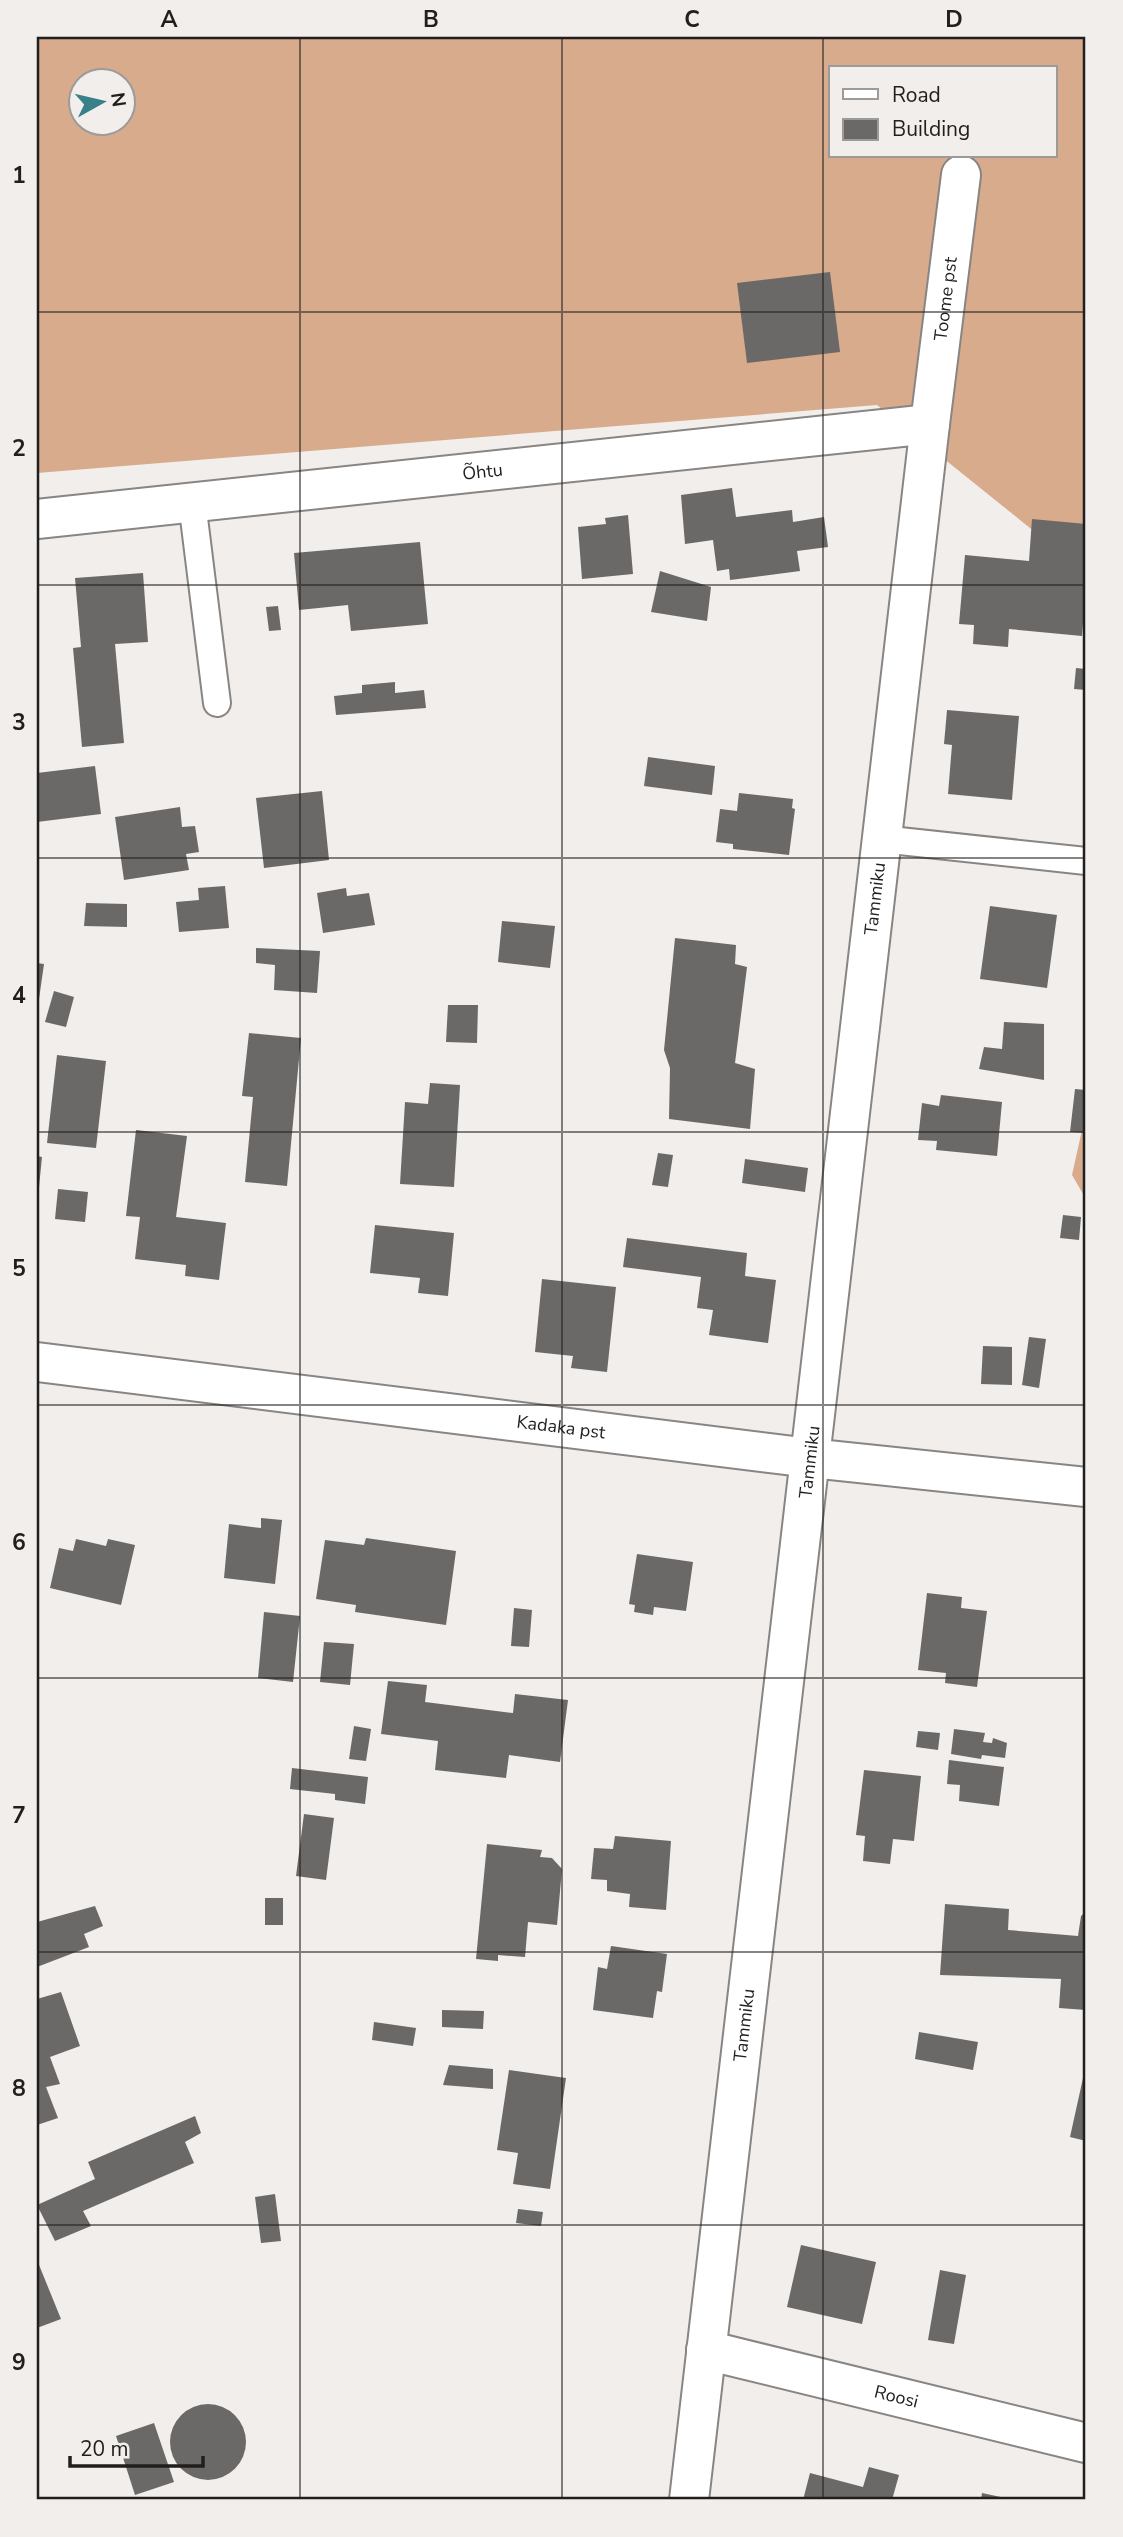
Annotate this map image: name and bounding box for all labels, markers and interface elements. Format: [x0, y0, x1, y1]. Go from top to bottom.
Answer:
text: A [160, 4, 178, 35]
text: B [423, 4, 439, 35]
text: C [684, 4, 700, 35]
text: D [945, 4, 963, 35]
north arrow [66, 66, 136, 136]
legend [829, 66, 1056, 158]
text: Road [892, 81, 941, 109]
text: N [104, 91, 132, 109]
text: Building [892, 115, 970, 143]
text: 1 [12, 160, 26, 191]
street label: Toome pst [928, 255, 963, 342]
text: 2 [12, 433, 26, 464]
street label: Õhtu [461, 458, 504, 486]
text: 3 [12, 707, 26, 738]
street label: Tammiku [859, 861, 891, 936]
text: 4 [12, 980, 26, 1011]
text: 5 [12, 1253, 26, 1284]
street label: Kadaka pst [515, 1410, 607, 1445]
street label: Tammiku [793, 1424, 826, 1500]
text: 6 [12, 1527, 26, 1558]
text: 7 [12, 1800, 26, 1831]
street label: Tammiku [728, 1987, 760, 2063]
text: 8 [12, 2073, 26, 2104]
text: 9 [12, 2347, 26, 2378]
street label: Roosi [872, 2380, 921, 2414]
scale bar [70, 2425, 203, 2469]
text: 20 m [80, 2435, 129, 2463]

